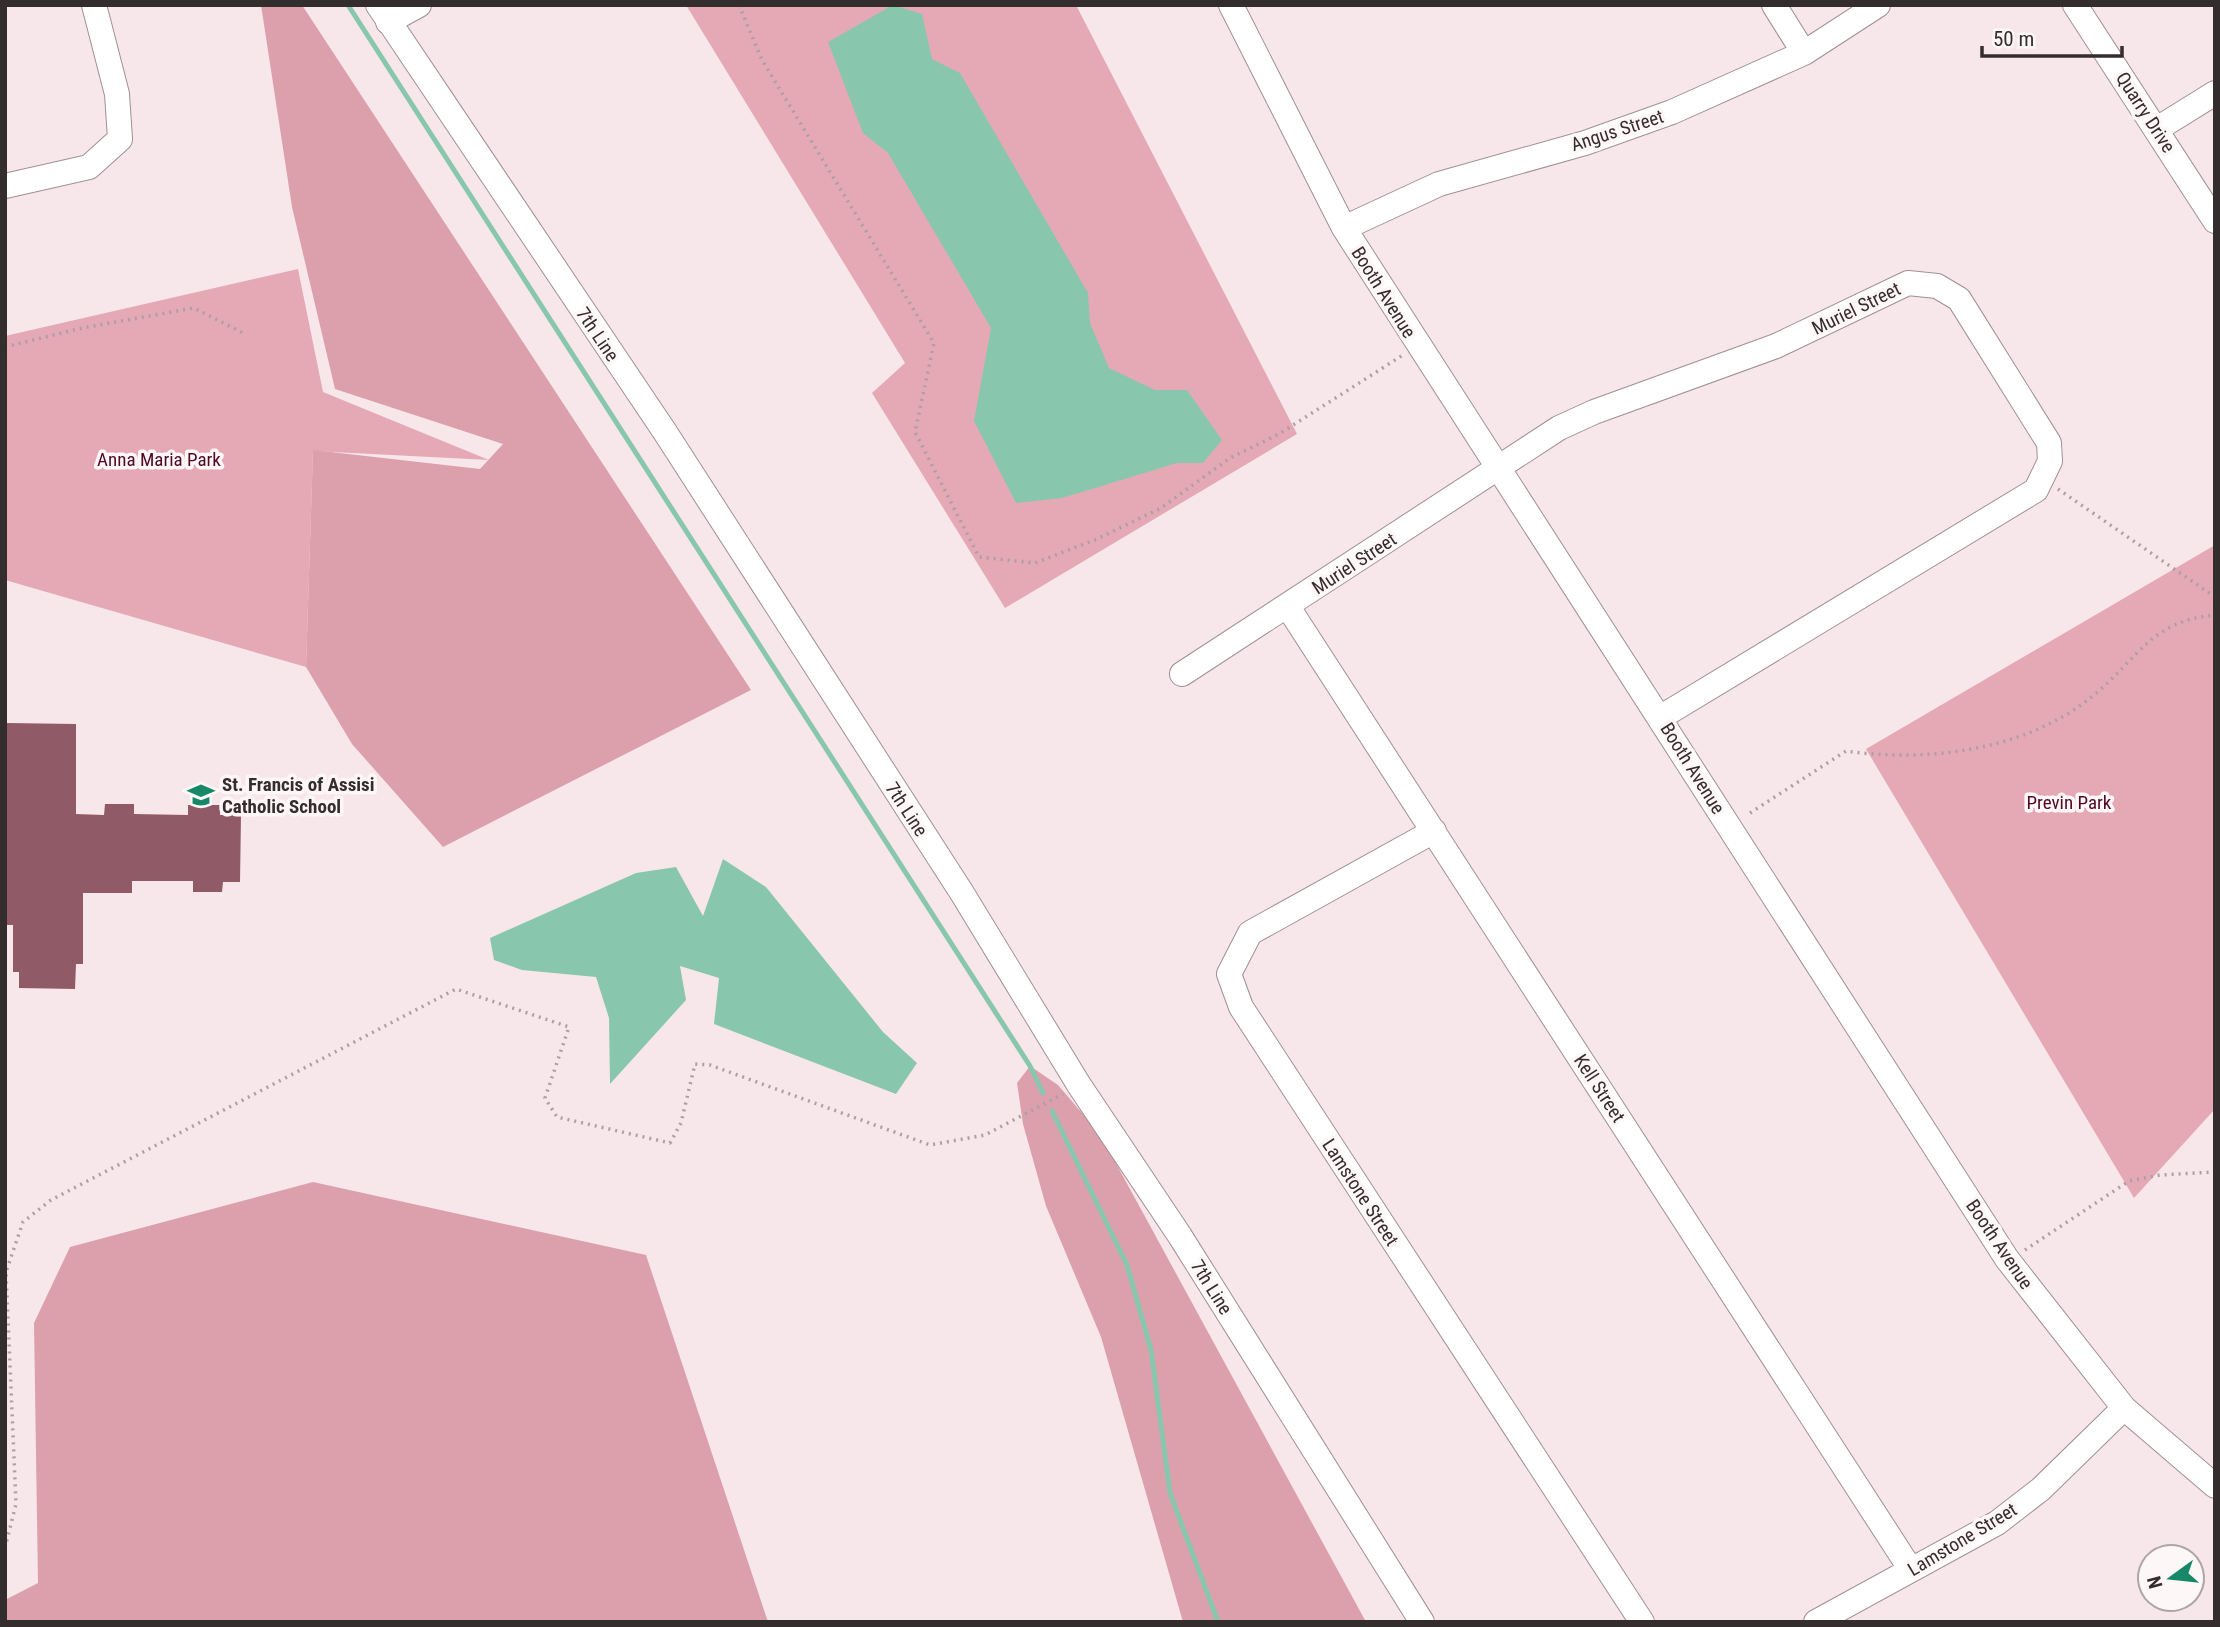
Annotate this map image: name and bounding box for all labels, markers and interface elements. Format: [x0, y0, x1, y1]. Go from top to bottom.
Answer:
scale bar [1982, 14, 2122, 58]
text: 50 m [1993, 27, 2034, 51]
street label: Quarry Drive [2111, 68, 2180, 157]
street label: Angus Street [1568, 105, 1666, 156]
street label: Booth Avenue [1346, 242, 1421, 342]
street label: Muriel Street [1808, 277, 1904, 340]
street label: 7th Line [571, 303, 624, 366]
park label: Anna Maria Park [97, 448, 221, 471]
street label: Muriel Street [1308, 528, 1401, 599]
street label: Booth Avenue [1655, 718, 1730, 818]
place label: St. Francis of Assisi Catholic School [222, 773, 375, 818]
street label: 7th Line [881, 778, 933, 841]
school or university icon: St. Francis of Assisi Catholic School [186, 780, 216, 810]
park label: Previn Park [2027, 791, 2112, 814]
street label: Kell Street [1569, 1050, 1630, 1127]
street label: Lamstone Street [1317, 1134, 1404, 1250]
street label: Booth Avenue [1961, 1195, 2038, 1294]
street label: 7th Line [1186, 1256, 1237, 1319]
street label: Lamstone Street [1904, 1498, 2021, 1581]
north arrow [2136, 1543, 2206, 1613]
text: N [2142, 1574, 2168, 1591]

